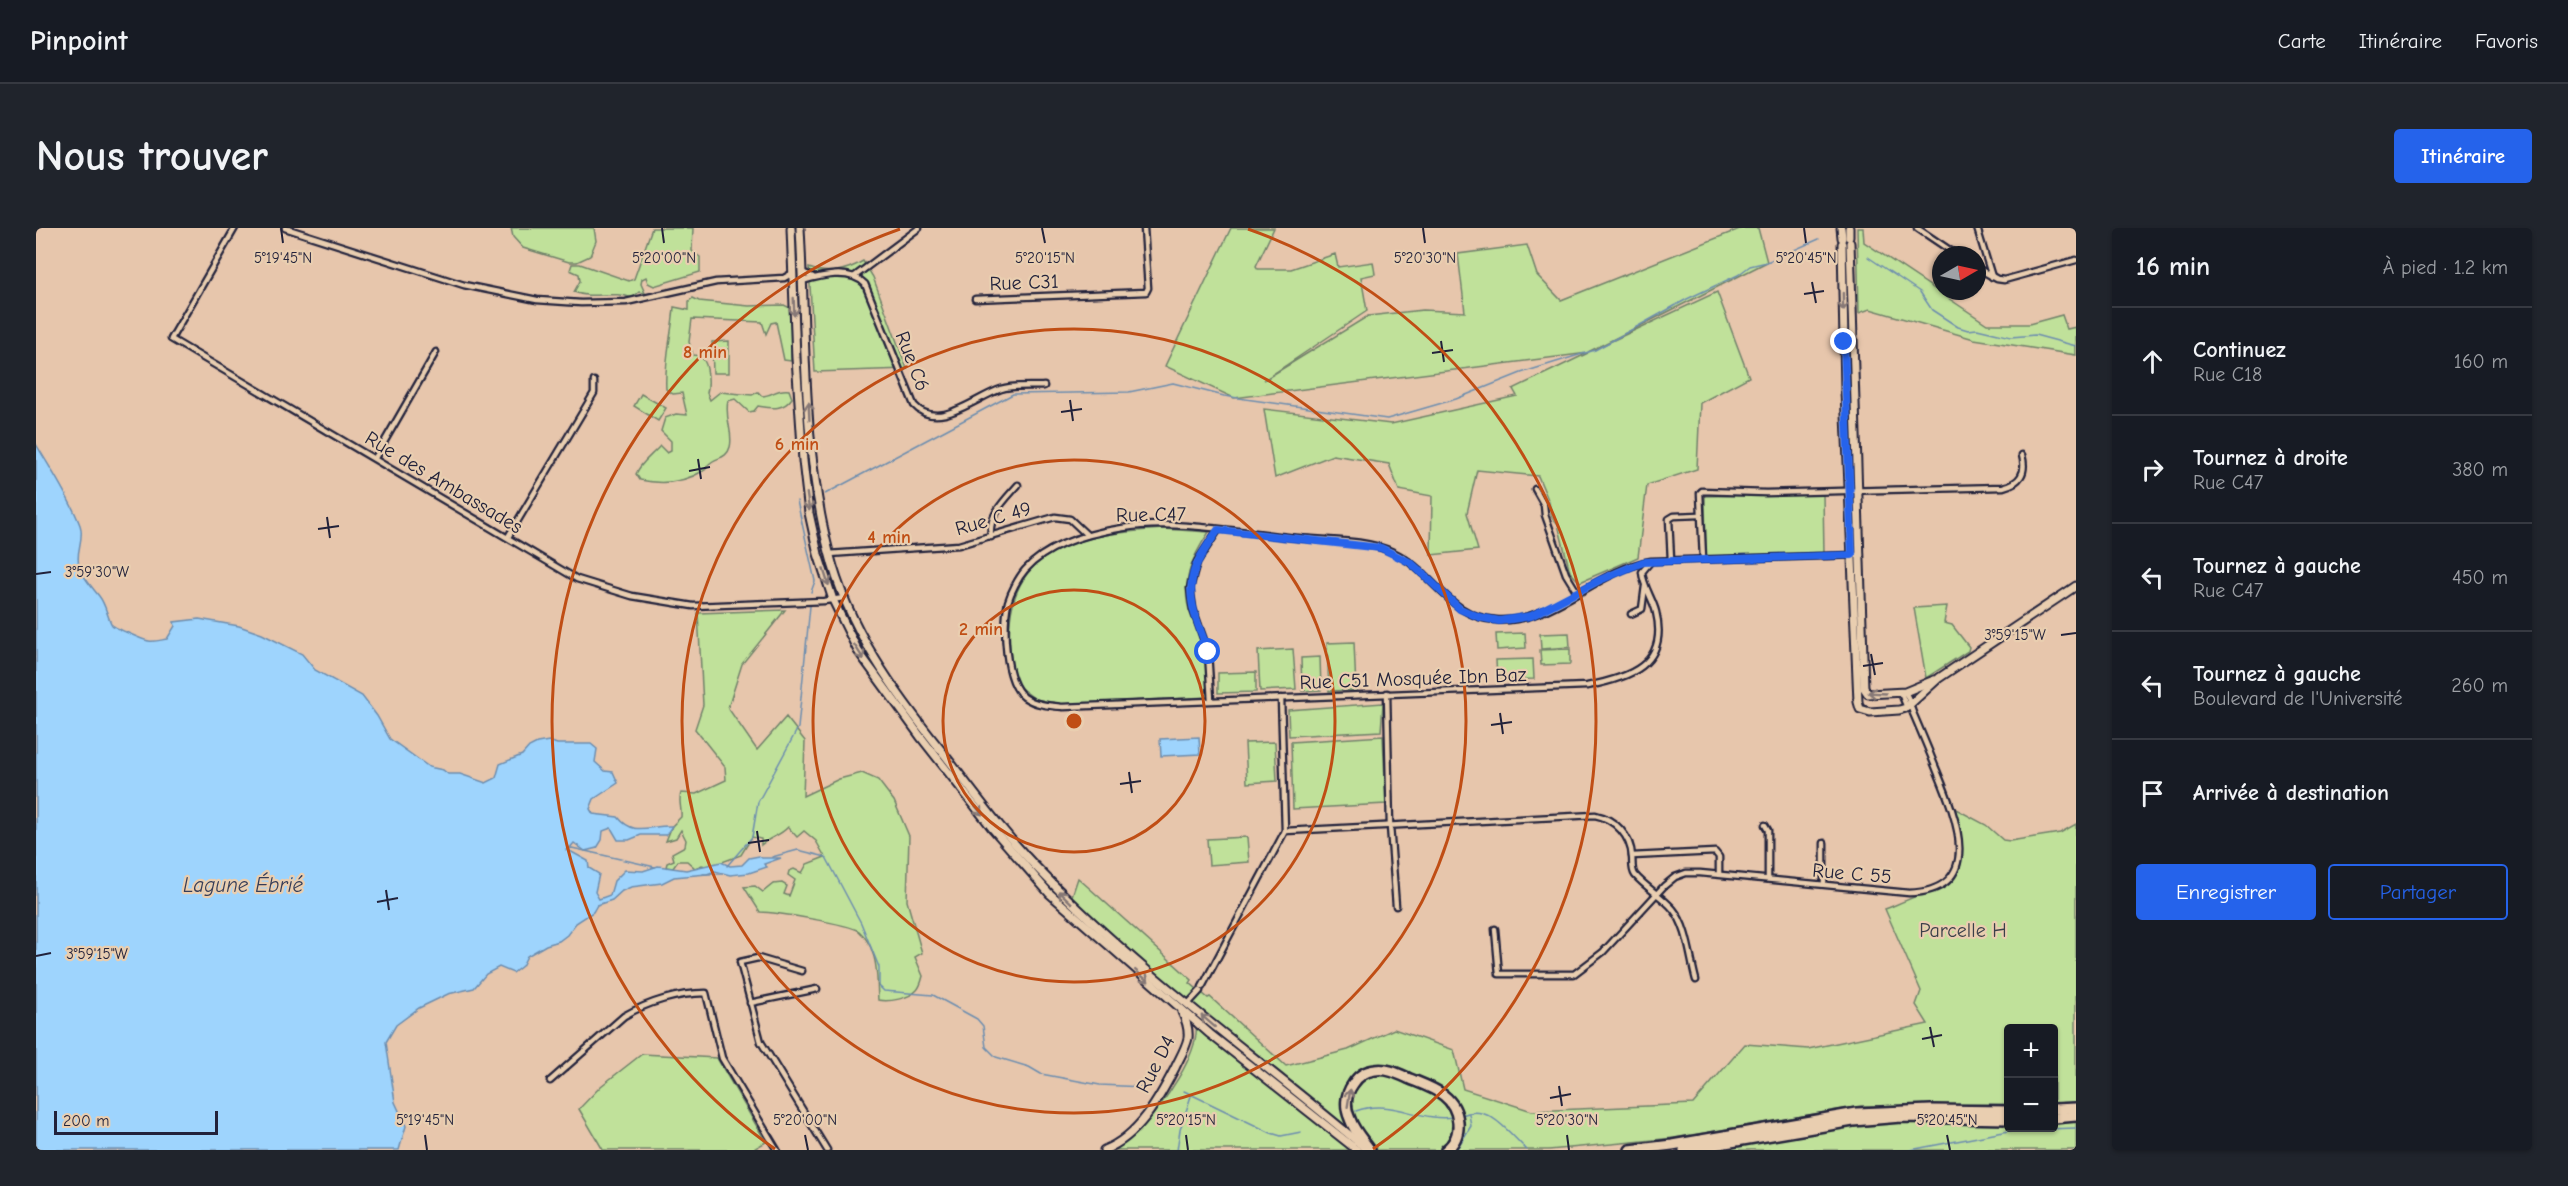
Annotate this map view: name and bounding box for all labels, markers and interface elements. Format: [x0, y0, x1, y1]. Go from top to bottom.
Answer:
text: Pinpoint [30, 25, 128, 57]
text: Carte [2278, 29, 2326, 53]
text: Itinéraire [2359, 29, 2442, 53]
text: Favoris [2475, 29, 2538, 53]
button: Itinéraire [2394, 129, 2532, 183]
text: Nous trouver [36, 132, 268, 181]
north arrow [1932, 246, 1986, 300]
text: 5°19'45"N [254, 249, 312, 267]
text: 5°20'00"N [632, 249, 696, 267]
text: 5°20'15"N [1015, 249, 1075, 267]
text: 5°20'30"N [1394, 249, 1456, 267]
text: 5°20'45"N [1775, 249, 1837, 267]
text: 16 min [2136, 252, 2210, 282]
text: À pied · 1.2 km [2383, 256, 2508, 279]
street label: Rue C31 [989, 270, 1059, 295]
one-way arrow [1837, 292, 1849, 312]
one-way arrow [788, 297, 800, 317]
street label: Rue C6 [891, 328, 934, 394]
route end [1830, 328, 1856, 354]
text: Continuez [2193, 337, 2286, 363]
text: 8 min [683, 342, 727, 363]
icon: ahead [2136, 345, 2169, 378]
text: 160 m [2454, 350, 2508, 373]
text: Rue C18 [2193, 363, 2262, 386]
one-way arrow [803, 402, 814, 421]
street label: Rue des Ambassades [361, 426, 527, 539]
text: 6 min [775, 434, 819, 455]
text: Tournez à droite [2193, 445, 2348, 471]
icon: right [2136, 453, 2169, 486]
text: 380 m [2452, 458, 2508, 481]
text: Rue C47 [2193, 471, 2263, 494]
one-way arrow [802, 491, 813, 511]
street label: Rue C 49 [952, 497, 1034, 540]
street label: Rue C47 [1116, 502, 1187, 527]
text: 4 min [867, 527, 911, 548]
text: Tournez à gauche [2193, 553, 2361, 579]
icon: left [2136, 561, 2169, 594]
text: 3°59'30"W [65, 563, 129, 581]
text: 450 m [2452, 566, 2508, 589]
one-way arrow [821, 567, 832, 586]
text: Rue C47 [2193, 579, 2263, 602]
text: 2 min [959, 619, 1003, 640]
text: 3°59'15"W [1984, 626, 2046, 644]
route start [1194, 638, 1220, 664]
one-way arrow [853, 644, 865, 660]
text: Tournez à gauche [2193, 661, 2361, 687]
street label: Rue C51 Mosquée Ibn Baz [1299, 663, 1527, 694]
icon: left [2136, 669, 2169, 702]
text: 260 m [2451, 674, 2508, 697]
text: Boulevard de l'Université [2193, 687, 2402, 710]
one-way arrow [1868, 688, 1887, 699]
centre of rings [1064, 711, 1084, 731]
icon: arrive [2136, 777, 2169, 810]
text: Arrivée à destination [2193, 780, 2389, 806]
one-way arrow [970, 800, 983, 816]
street label: Rue C 55 [1811, 859, 1893, 888]
button: Enregistrer [2136, 864, 2316, 920]
button: Partager [2328, 864, 2508, 920]
water label: Lagune Ébrié [183, 872, 303, 897]
one-way arrow [1058, 890, 1073, 904]
park label: Parcelle H [1919, 919, 2007, 942]
text: 3°59'15"W [66, 945, 128, 963]
one-way arrow [1135, 969, 1150, 983]
one-way arrow [1201, 1014, 1216, 1028]
map controls [2004, 1024, 2058, 1132]
button: + [2004, 1024, 2058, 1078]
street label: Rue D4 [1131, 1032, 1180, 1097]
button: − [2004, 1078, 2058, 1132]
one-way arrow [1343, 1089, 1354, 1109]
scale bar [54, 1108, 218, 1136]
text: 5°19'45"N [396, 1111, 454, 1129]
text: 5°20'00"N [773, 1111, 837, 1129]
text: 5°20'15"N [1156, 1111, 1216, 1129]
text: 5°20'30"N [1536, 1111, 1598, 1129]
text: 5°20'45"N [1916, 1111, 1978, 1129]
text: 200 m [63, 1112, 109, 1130]

